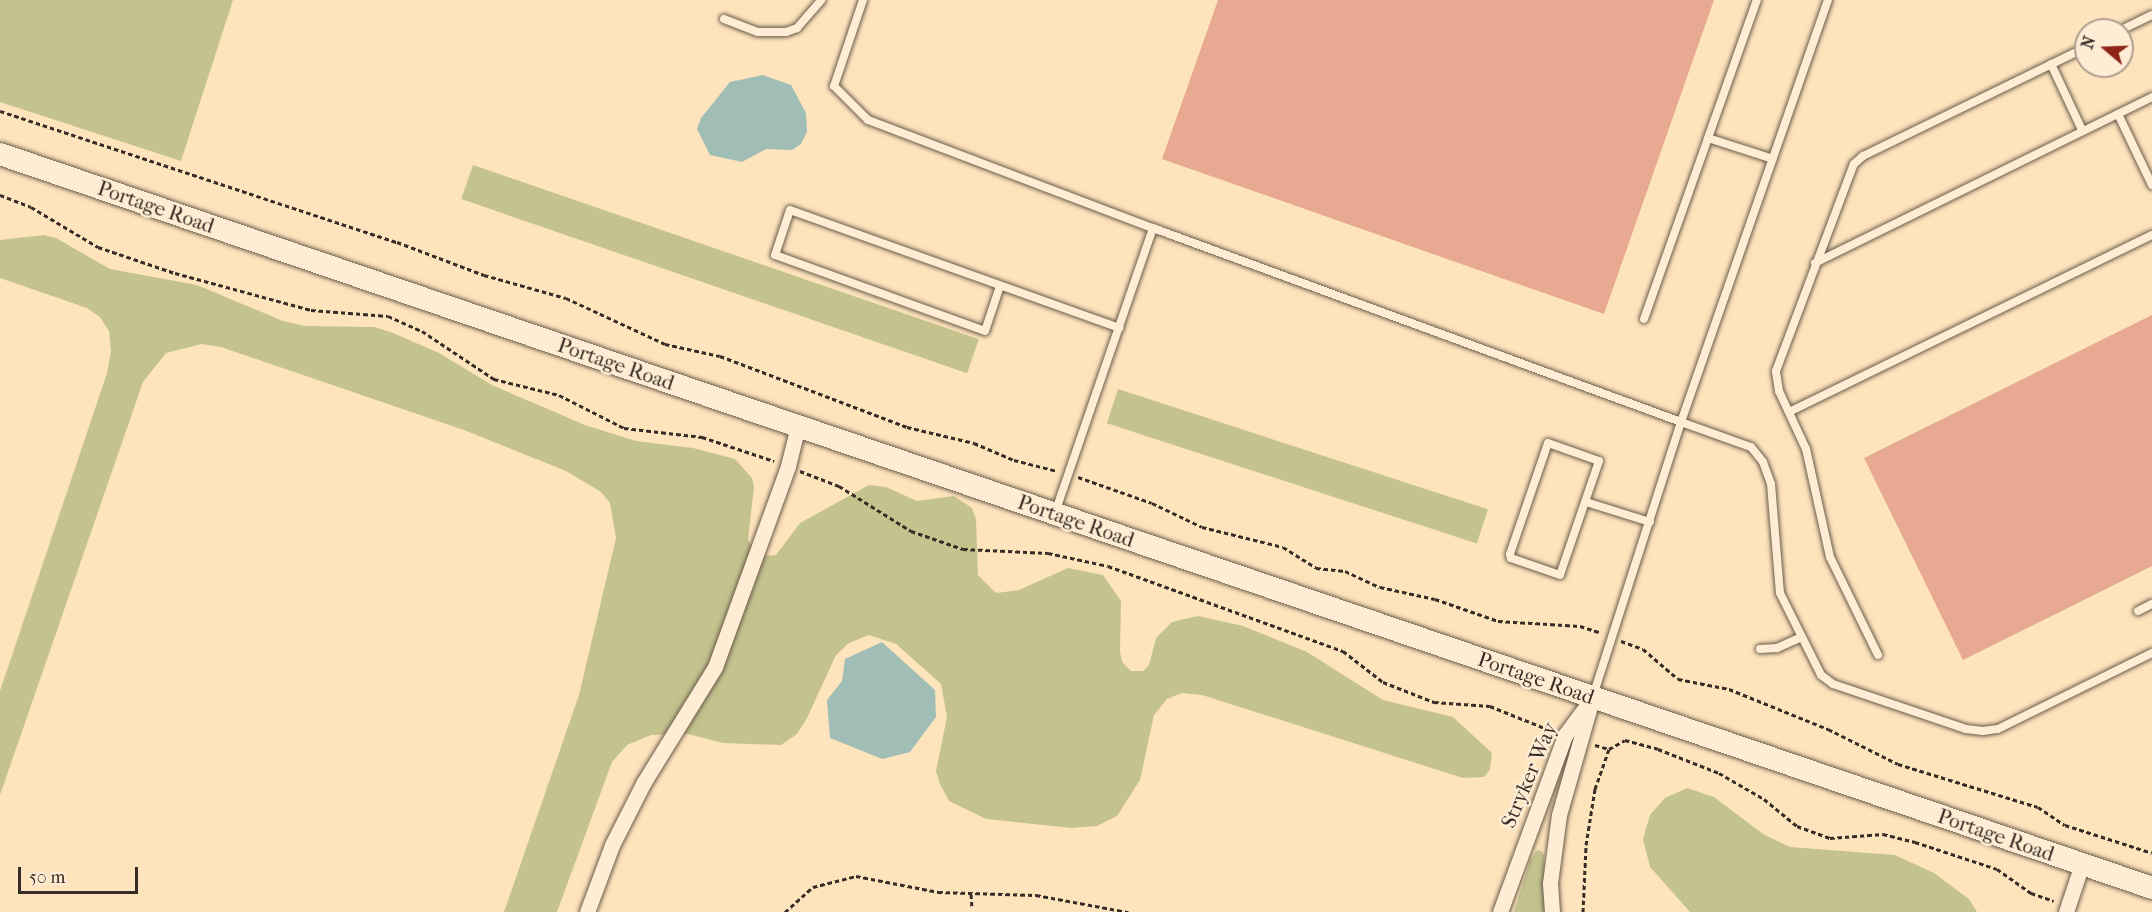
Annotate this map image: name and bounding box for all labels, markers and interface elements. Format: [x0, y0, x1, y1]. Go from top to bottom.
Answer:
north arrow [2074, 18, 2134, 78]
text: N [2077, 34, 2099, 51]
street label: Portage Road [94, 175, 218, 239]
street label: Portage Road [554, 332, 678, 396]
street label: Portage Road [1014, 489, 1138, 553]
street label: Portage Road [1474, 646, 1598, 710]
street label: Stryker Way [1495, 718, 1563, 832]
street label: Portage Road [1934, 803, 2058, 867]
scale bar [21, 855, 141, 893]
text: 50 m [29, 867, 65, 888]

